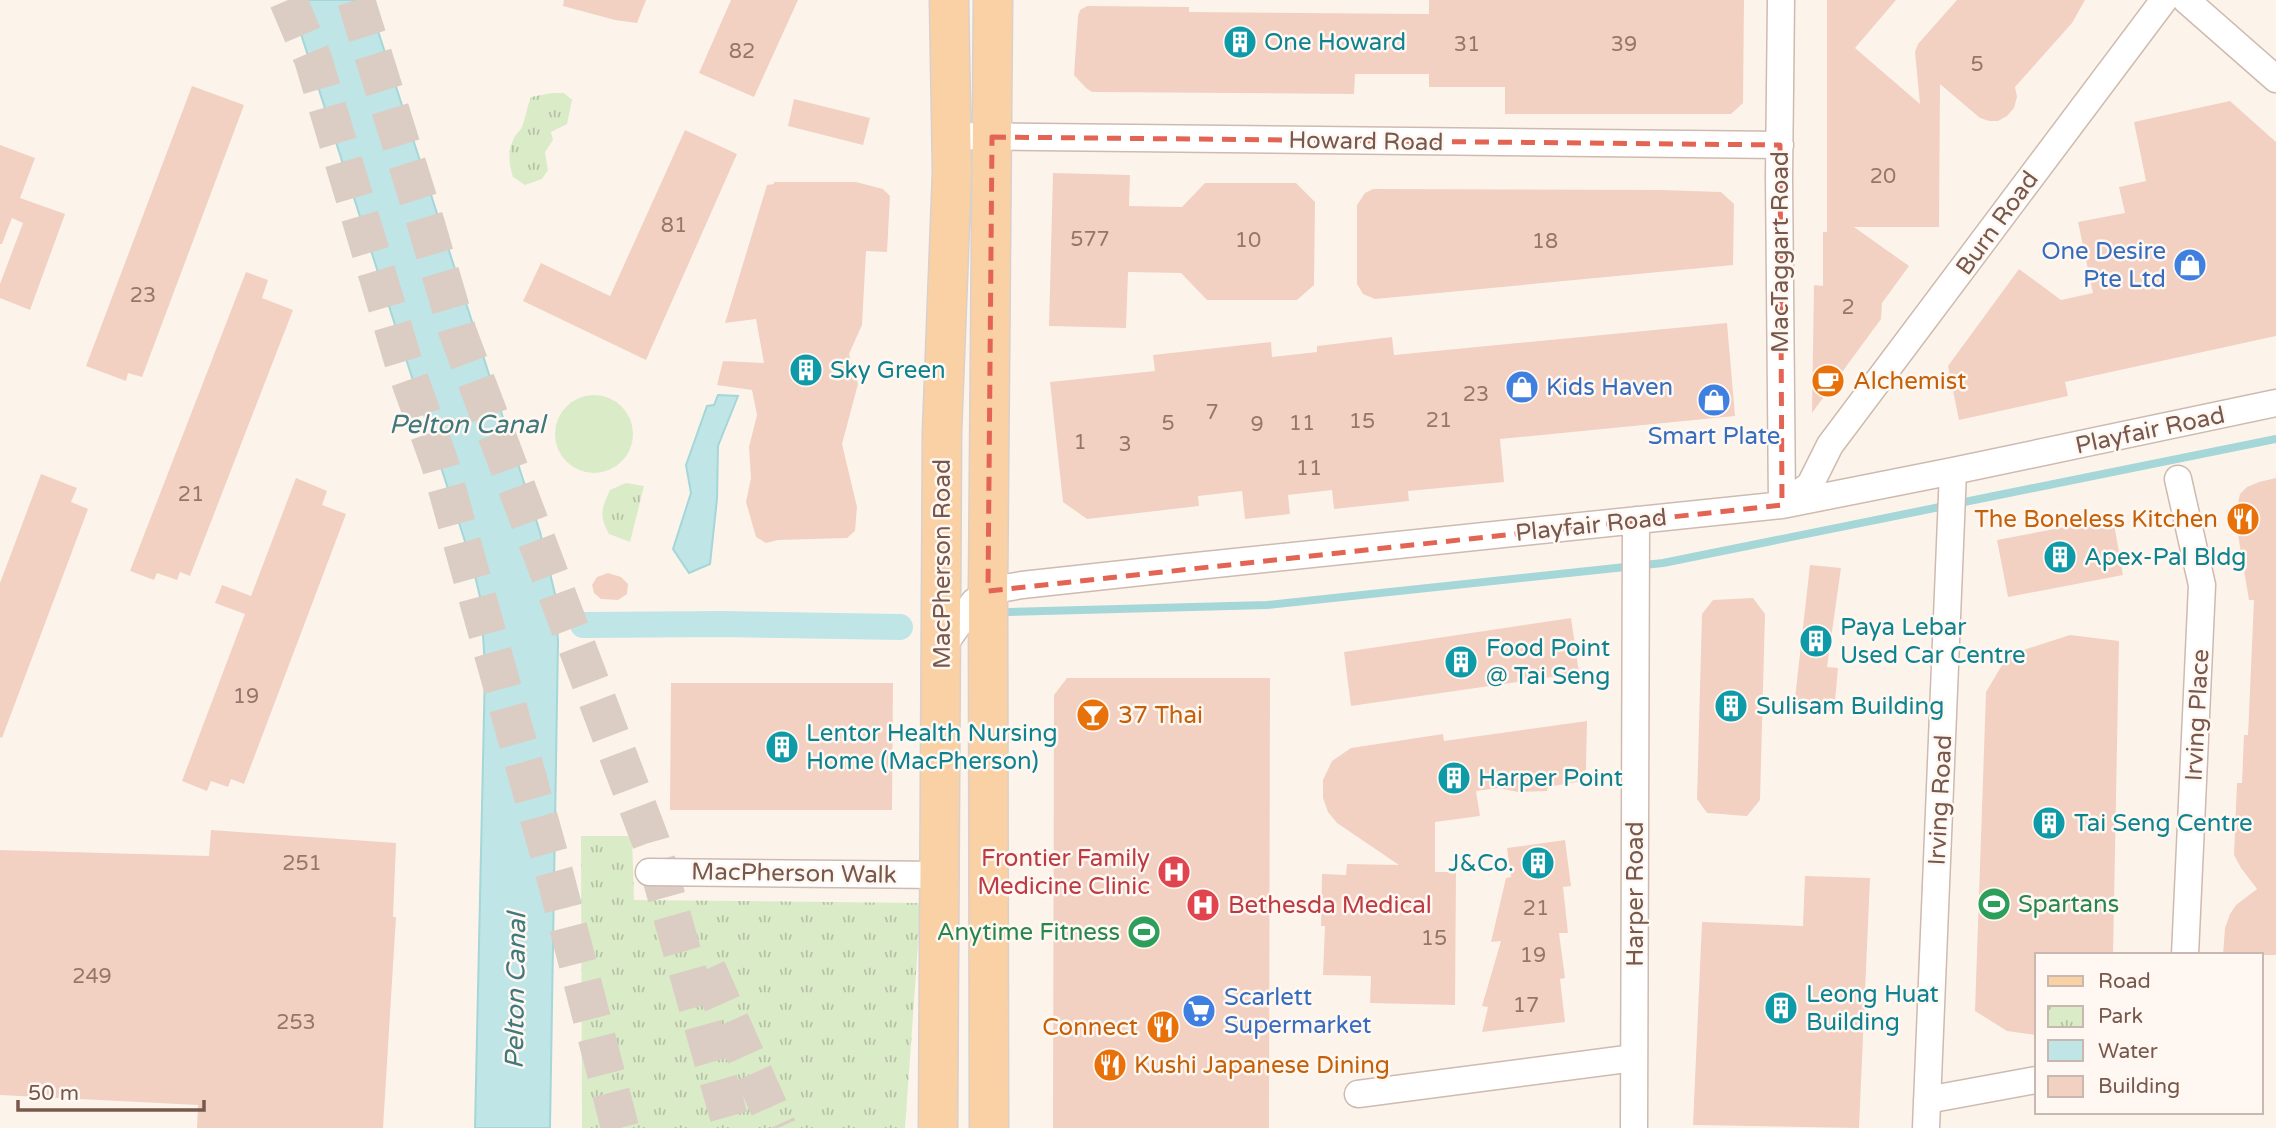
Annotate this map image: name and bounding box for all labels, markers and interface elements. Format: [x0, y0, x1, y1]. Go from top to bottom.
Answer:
building icon: One Howard [1221, 23, 1259, 61]
place label: One Howard [1264, 28, 1406, 57]
house number: 31 [1454, 32, 1480, 57]
house number: 39 [1611, 32, 1637, 57]
house number: 82 [729, 39, 755, 64]
house number: 5 [1970, 52, 1984, 77]
street label: Howard Road [1288, 126, 1444, 157]
street label: MacTaggart Road [1766, 151, 1795, 353]
house number: 20 [1870, 164, 1896, 189]
street label: Burn Road [1950, 166, 2045, 281]
house number: 81 [661, 213, 687, 238]
house number: 577 [1070, 227, 1110, 252]
house number: 10 [1235, 228, 1261, 253]
house number: 18 [1532, 229, 1558, 254]
place label: One Desire Pte Ltd [2041, 237, 2166, 294]
shop icon: One Desire Pte Ltd [2171, 246, 2209, 284]
house number: 23 [130, 283, 156, 308]
house number: 2 [1841, 295, 1855, 320]
building icon: Sky Green [787, 351, 825, 389]
place label: Sky Green [830, 356, 946, 385]
cafe icon: Alchemist [1809, 362, 1847, 400]
place label: Alchemist [1853, 367, 1966, 396]
shop icon: Kids Haven [1503, 368, 1541, 406]
place label: Kids Haven [1546, 373, 1673, 402]
shop icon: Smart Plate [1695, 381, 1733, 419]
house number: 23 [1463, 382, 1489, 407]
house number: 7 [1205, 400, 1219, 425]
street label: Playfair Road [2073, 400, 2228, 460]
house number: 21 [1426, 408, 1452, 433]
water label: Pelton Canal [389, 409, 549, 440]
house number: 15 [1349, 409, 1375, 434]
house number: 5 [1161, 411, 1175, 436]
house number: 11 [1289, 411, 1315, 436]
house number: 9 [1250, 412, 1264, 437]
place label: Smart Plate [1648, 422, 1780, 451]
house number: 1 [1073, 430, 1087, 455]
house number: 3 [1118, 432, 1132, 457]
house number: 11 [1296, 456, 1322, 481]
street label: MacPherson Road [928, 459, 957, 669]
house number: 21 [178, 482, 204, 507]
restaurant icon: The Boneless Kitchen [2224, 500, 2262, 538]
street label: Playfair Road [1514, 503, 1668, 548]
place label: The Boneless Kitchen [1974, 505, 2218, 534]
building icon: Apex-Pal Bldg [2041, 538, 2079, 576]
place label: Apex-Pal Bldg [2084, 543, 2247, 572]
place label: Paya Lebar Used Car Centre [1840, 613, 2026, 670]
building icon: Paya Lebar Used Car Centre [1797, 622, 1835, 660]
place label: Food Point @ Tai Seng [1486, 634, 1610, 691]
building icon: Food Point @ Tai Seng [1442, 643, 1480, 681]
street label: Irving Place [2180, 648, 2215, 782]
house number: 19 [233, 684, 259, 709]
building icon: Sulisam Building [1712, 687, 1750, 725]
place label: Sulisam Building [1756, 692, 1944, 721]
bar icon: 37 Thai [1074, 696, 1112, 734]
place label: 37 Thai [1118, 701, 1203, 730]
place label: Lentor Health Nursing Home (MacPherson) [806, 719, 1058, 776]
building icon: Lentor Health Nursing Home (MacPherson) [763, 728, 801, 766]
street label: Irving Road [1923, 734, 1958, 866]
building icon: Harper Point [1435, 759, 1473, 797]
place label: Harper Point [1478, 764, 1623, 793]
building icon: Tai Seng Centre [2030, 804, 2068, 842]
place label: Tai Seng Centre [2074, 809, 2253, 838]
street label: Harper Road [1621, 821, 1650, 967]
place label: Frontier Family Medicine Clinic [977, 844, 1150, 901]
building icon: J&Co. [1519, 844, 1557, 882]
place label: J&Co. [1448, 849, 1514, 878]
house number: 251 [282, 851, 322, 876]
hospital icon: Frontier Family Medicine Clinic [1155, 853, 1193, 891]
street label: MacPherson Walk [691, 857, 897, 890]
sports icon: Spartans [1975, 885, 2013, 923]
hospital icon: Bethesda Medical [1184, 886, 1222, 924]
place label: Spartans [2018, 890, 2119, 919]
place label: Bethesda Medical [1228, 891, 1432, 920]
house number: 21 [1523, 896, 1549, 921]
water label: Pelton Canal [499, 909, 532, 1069]
sports icon: Anytime Fitness [1125, 913, 1163, 951]
place label: Anytime Fitness [937, 918, 1120, 947]
house number: 15 [1421, 926, 1447, 951]
house number: 19 [1520, 943, 1546, 968]
legend [2035, 953, 2262, 1114]
house number: 249 [72, 964, 112, 989]
text: Road [2098, 969, 2151, 994]
place label: Leong Huat Building [1806, 980, 1939, 1037]
place label: Scarlett Supermarket [1224, 983, 1371, 1040]
building icon: Leong Huat Building [1762, 989, 1800, 1027]
supermarket icon: Scarlett Supermarket [1180, 992, 1218, 1030]
house number: 17 [1513, 993, 1539, 1018]
text: Park [2098, 1004, 2143, 1029]
restaurant icon: Connect [1144, 1008, 1182, 1046]
house number: 253 [276, 1010, 316, 1035]
place label: Connect [1042, 1013, 1138, 1042]
text: Water [2098, 1039, 2158, 1064]
restaurant icon: Kushi Japanese Dining [1091, 1046, 1129, 1084]
place label: Kushi Japanese Dining [1134, 1051, 1390, 1080]
scale bar [18, 1068, 203, 1112]
text: Building [2098, 1074, 2180, 1099]
text: 50 m [28, 1081, 79, 1106]

